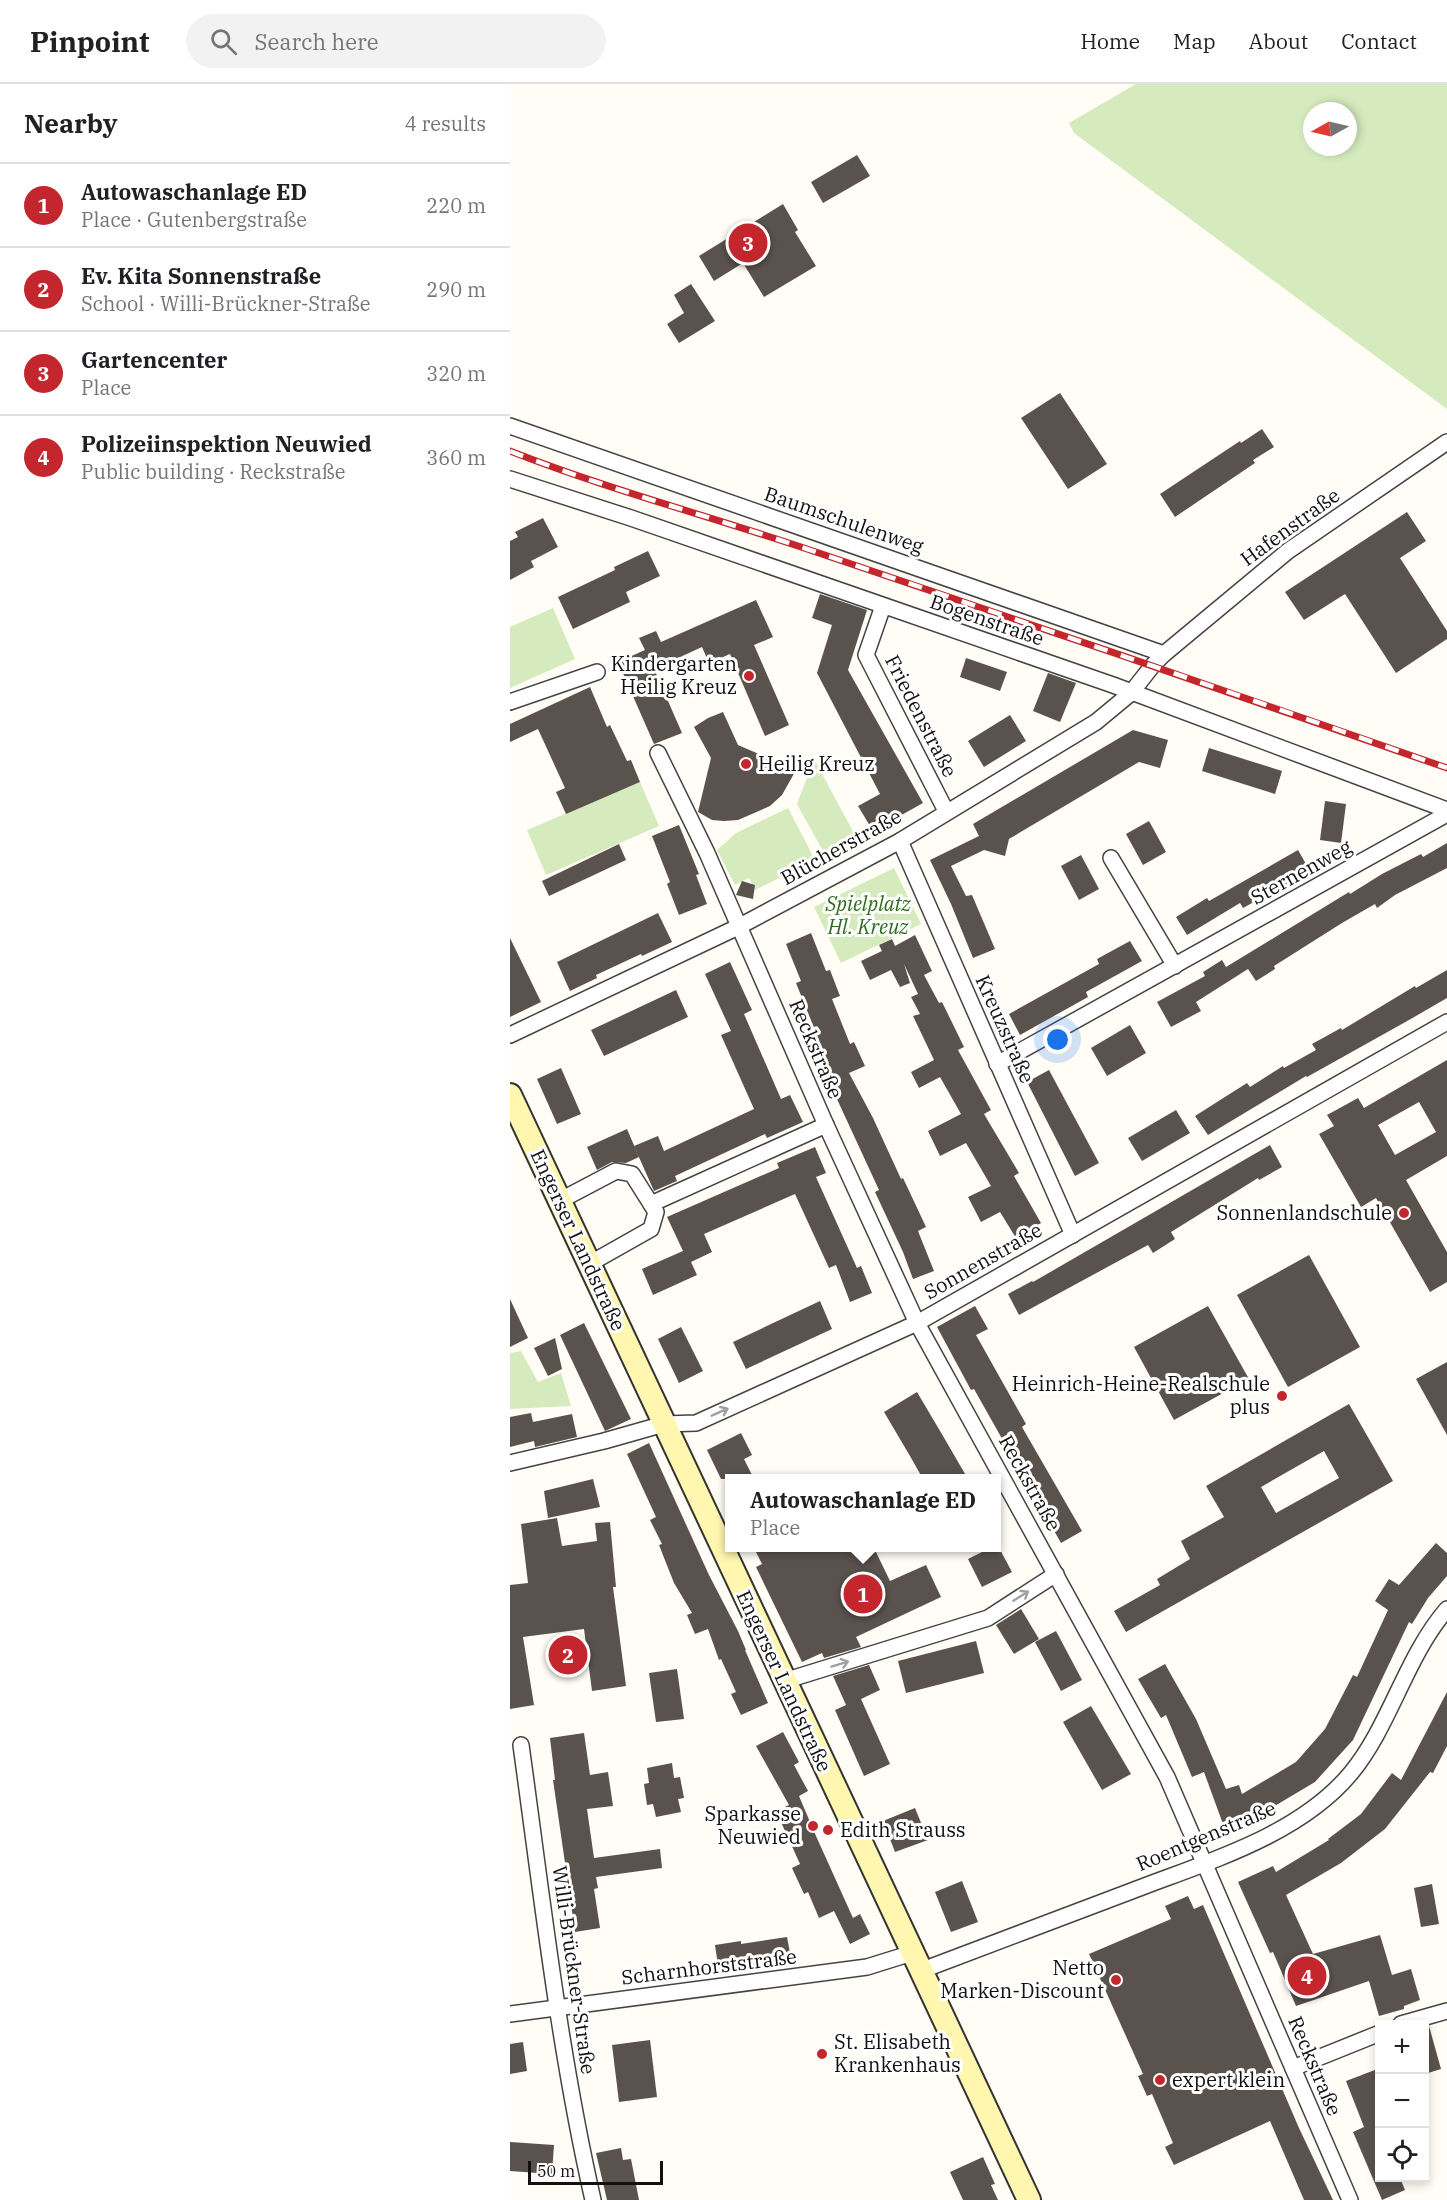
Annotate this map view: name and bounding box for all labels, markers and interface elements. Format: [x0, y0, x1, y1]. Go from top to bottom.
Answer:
search box [186, 14, 606, 68]
text: Pinpoint [30, 23, 150, 60]
icon: search [207, 25, 240, 58]
text: Search here [255, 27, 378, 56]
text: Home [1080, 27, 1140, 55]
text: Map [1173, 27, 1216, 55]
text: About [1249, 27, 1308, 55]
text: Contact [1341, 27, 1417, 55]
north arrow [1303, 102, 1357, 156]
text: Nearby [24, 106, 118, 140]
text: 4 results [405, 110, 486, 137]
text: Autowaschanlage ED [81, 177, 307, 206]
text: 1 [38, 192, 50, 219]
text: 220 m [426, 192, 486, 219]
text: Place · Gutenbergstraße [81, 206, 307, 233]
pin: 3 [728, 220, 768, 266]
text: Ev. Kita Sonnenstraße [81, 261, 321, 290]
text: 2 [38, 276, 50, 303]
text: 290 m [426, 276, 486, 303]
text: School · Willi-Brückner-Straße [81, 290, 370, 317]
text: Gartencenter [81, 345, 227, 374]
text: 3 [38, 360, 50, 387]
text: 320 m [426, 360, 486, 387]
text: Place [81, 374, 131, 401]
text: Polizeiinspektion Neuwied [81, 429, 372, 458]
text: 4 [38, 444, 50, 471]
text: 360 m [426, 444, 486, 471]
text: Public building · Reckstraße [81, 458, 345, 485]
street label: Baumschulenweg [761, 480, 928, 559]
street label: Hafenstraße [1235, 481, 1345, 572]
street label: Bogenstraße [927, 587, 1048, 652]
place label: Kindergarten Heilig Kreuz [611, 650, 737, 700]
street label: Friedenstraße [879, 650, 964, 781]
marker: Kindergarten Heilig Kreuz [742, 669, 756, 683]
place label: Heilig Kreuz [758, 750, 875, 777]
marker: Heilig Kreuz [739, 757, 753, 771]
street label: Blücherstraße [776, 802, 906, 891]
street label: Sternenweg [1245, 833, 1356, 910]
park label: Spielplatz Hl. Kreuz [824, 890, 912, 940]
street label: Kreuzstraße [970, 970, 1041, 1087]
street label: Reckstraße [783, 995, 850, 1103]
your location [1043, 1025, 1072, 1054]
street label: Engerser Landstraße [524, 1145, 632, 1335]
place label: Sonnenlandschule [1216, 1199, 1392, 1226]
marker: Sonnenlandschule [1397, 1206, 1411, 1220]
street label: Sonnenstraße [919, 1216, 1047, 1305]
place label: Heinrich-Heine-Realschule plus [1012, 1370, 1270, 1420]
marker: Heinrich-Heine-Realschule plus [1275, 1389, 1289, 1403]
one-way arrow [711, 1405, 729, 1416]
street label: Reckstraße [993, 1430, 1068, 1536]
popup [725, 1474, 1001, 1552]
text: Autowaschanlage ED [750, 1485, 976, 1514]
text: Place [750, 1514, 800, 1541]
pin: 1 [844, 1572, 882, 1616]
street label: Engerser Landstraße [730, 1586, 838, 1776]
one-way arrow [1013, 1590, 1029, 1602]
pin: 2 [548, 1632, 588, 1678]
one-way arrow [830, 1657, 849, 1668]
street label: Roentgenstraße [1132, 1794, 1280, 1877]
place label: Sparkasse Neuwied [704, 1800, 801, 1850]
place label: Edith Strauss [840, 1816, 966, 1843]
marker: Sparkasse Neuwied [806, 1819, 820, 1833]
marker: Edith Strauss [821, 1823, 835, 1837]
street label: Willi-Brückner-Straße [546, 1864, 602, 2076]
street label: Scharnhorststraße [620, 1942, 798, 1991]
place label: Netto Marken-Discount [940, 1954, 1104, 2004]
pin: 4 [1288, 1954, 1326, 1998]
marker: Netto Marken-Discount [1109, 1973, 1123, 1987]
street label: Reckstraße [1282, 2012, 1349, 2120]
map controls [1375, 2020, 1429, 2182]
button: + [1375, 2020, 1429, 2074]
place label: St. Elisabeth Krankenhaus [834, 2028, 961, 2078]
marker: St. Elisabeth Krankenhaus [815, 2047, 829, 2061]
place label: expert klein [1172, 2066, 1285, 2093]
marker: expert klein [1153, 2073, 1167, 2087]
button: − [1375, 2074, 1429, 2128]
button: locate [1375, 2128, 1429, 2182]
scale bar [528, 2158, 663, 2186]
text: 50 m [537, 2161, 575, 2181]

